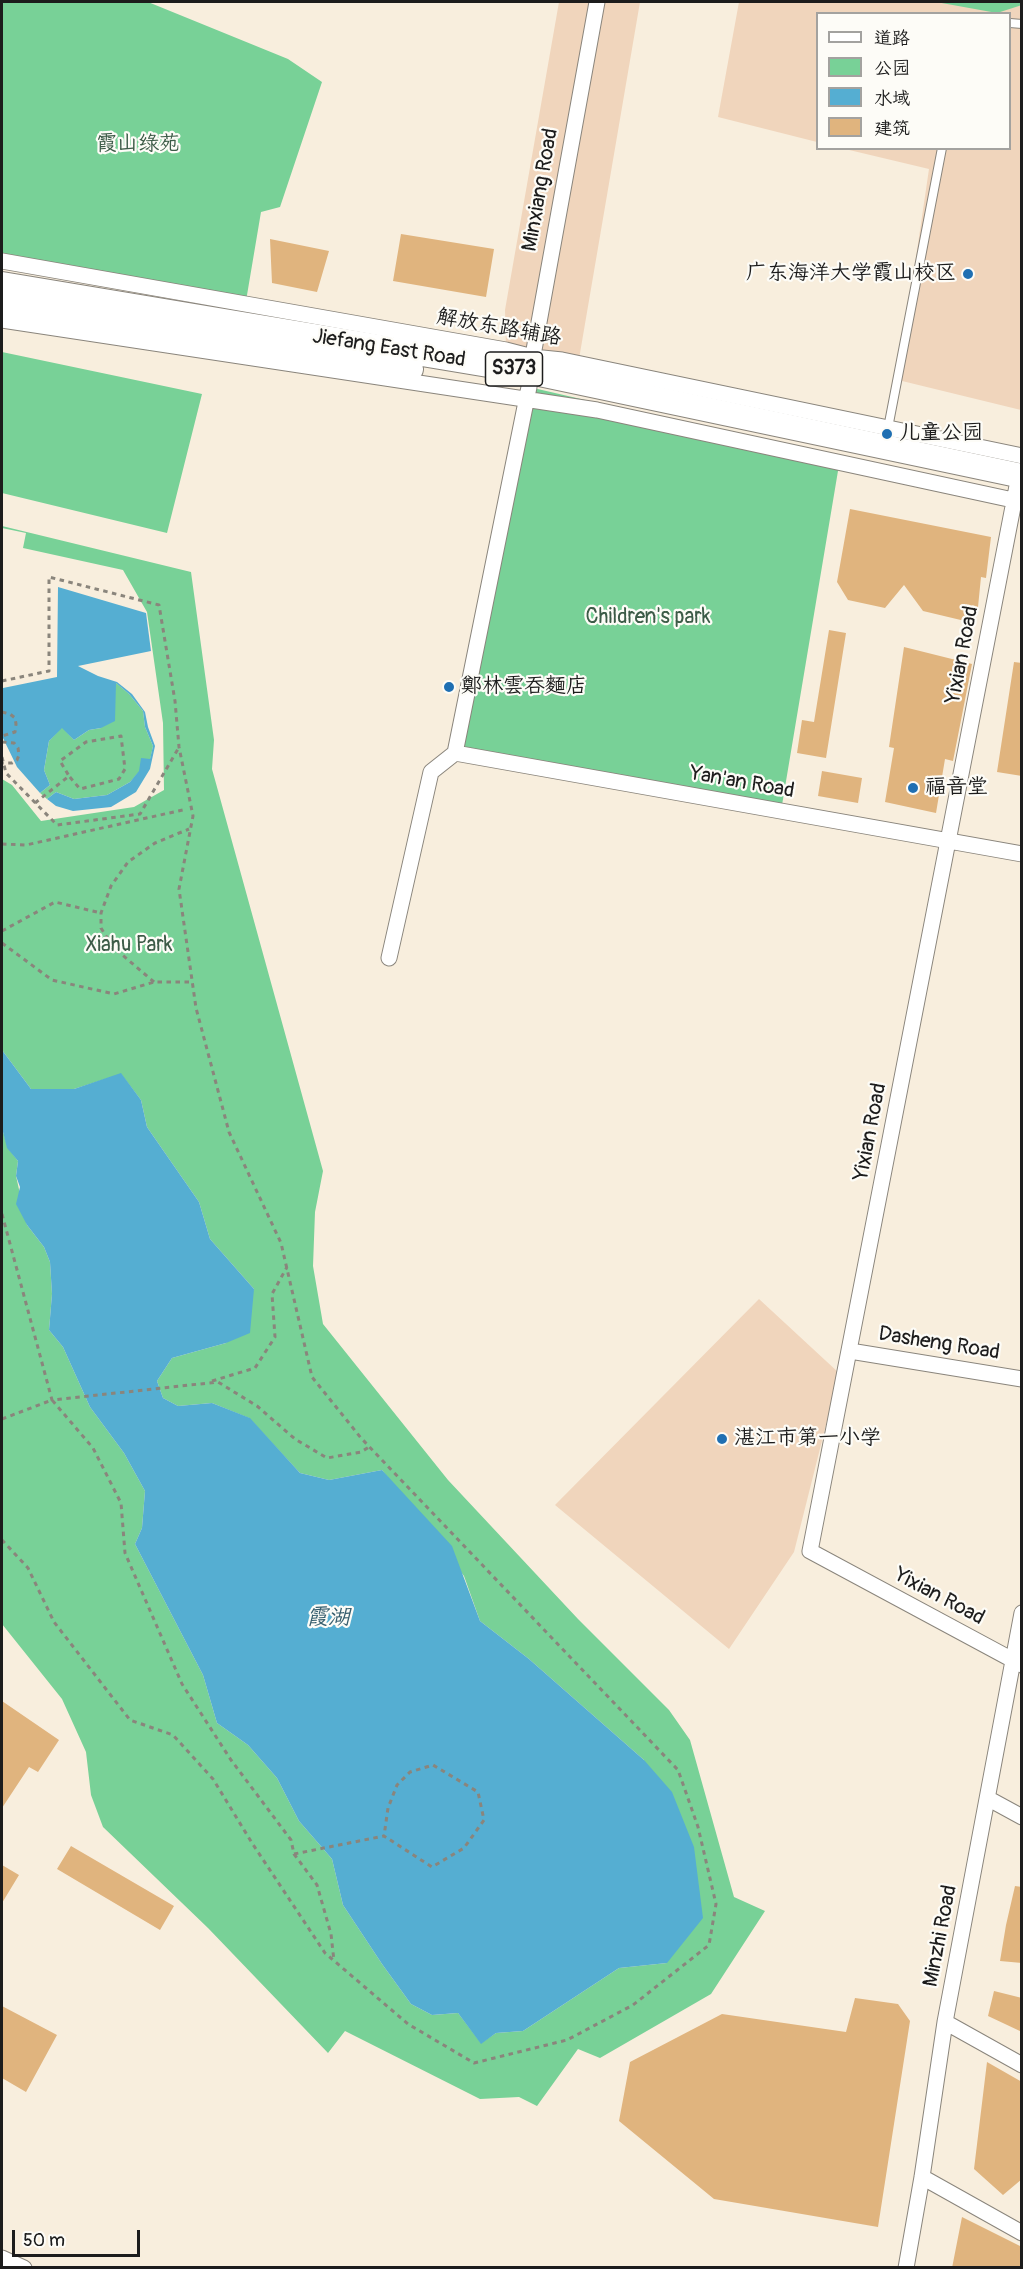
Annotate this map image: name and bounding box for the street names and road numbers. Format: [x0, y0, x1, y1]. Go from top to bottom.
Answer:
street label: Minxiang Road [518, 127, 564, 253]
street label: 解放东路辅路 [435, 305, 563, 351]
street label: Jiefang East Road [311, 324, 467, 374]
road number: S373 [486, 352, 542, 386]
street label: Yixian Road [941, 604, 985, 706]
street label: Yan'an Road [688, 761, 796, 805]
street label: Yixian Road [849, 1081, 893, 1183]
street label: Dasheng Road [876, 1322, 1002, 1366]
street label: Yixian Road [889, 1563, 989, 1631]
street label: Minzhi Road [919, 1883, 963, 1989]

